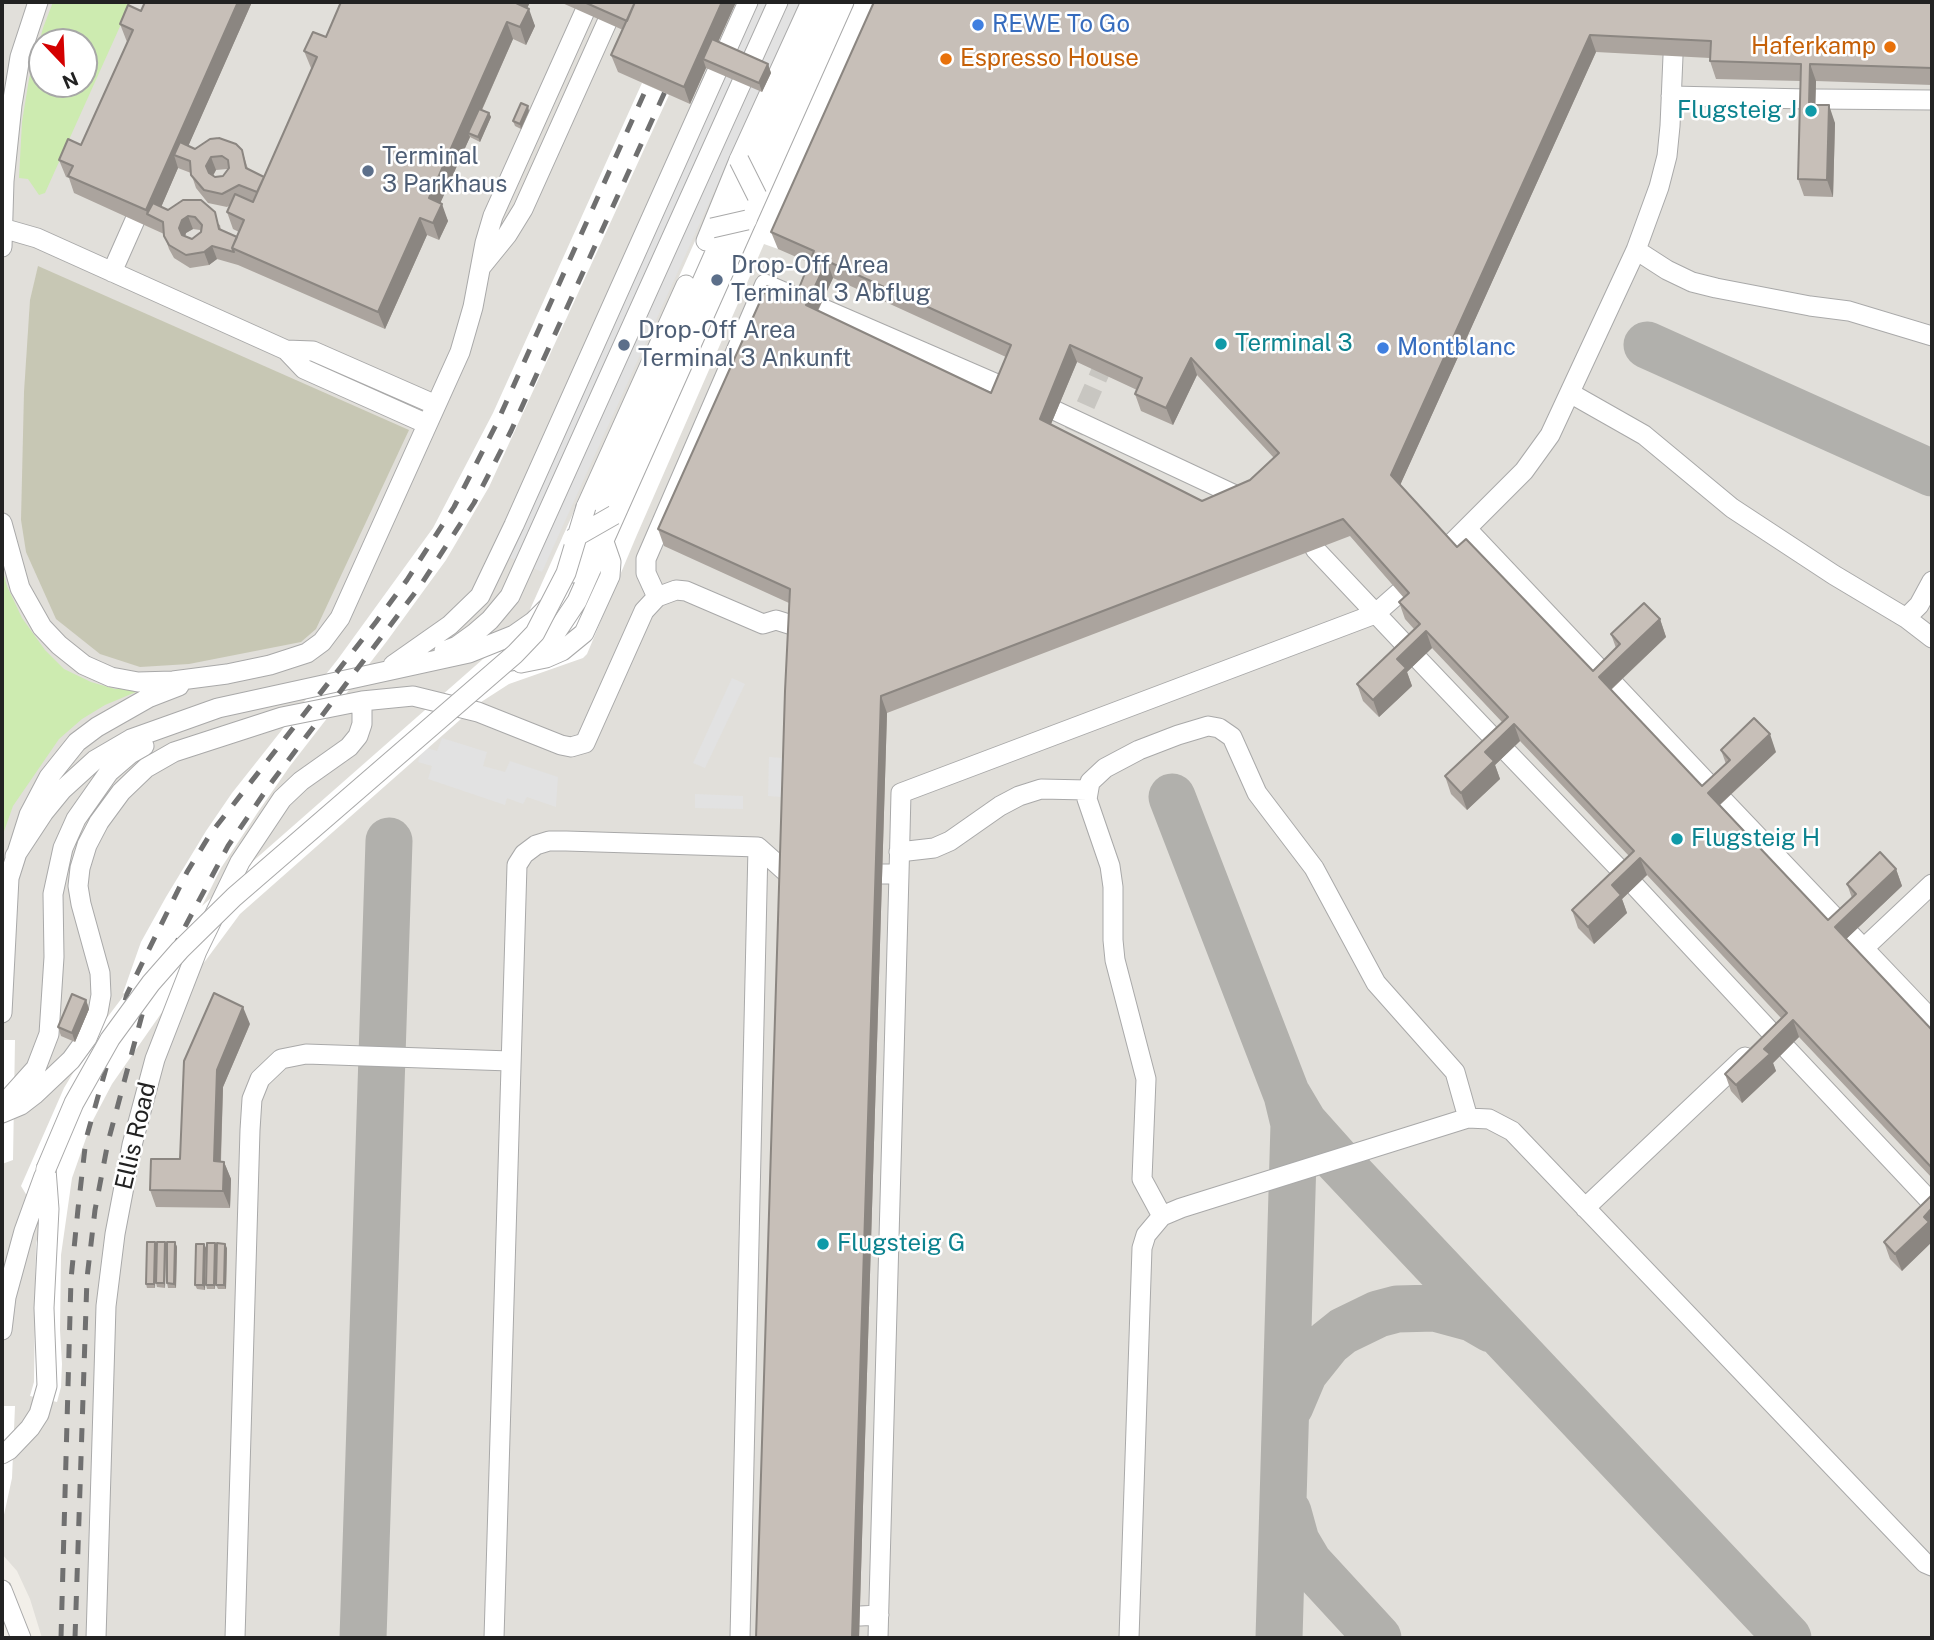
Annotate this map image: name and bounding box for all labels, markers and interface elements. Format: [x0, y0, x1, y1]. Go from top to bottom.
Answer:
place label: REWE To Go [992, 11, 1130, 39]
marker: REWE To Go [970, 17, 986, 33]
north arrow [28, 28, 98, 98]
place label: Haferkamp [1751, 33, 1876, 61]
marker: Haferkamp [1882, 39, 1898, 55]
place label: Espresso House [960, 45, 1139, 73]
marker: Espresso House [938, 51, 954, 67]
text: N [59, 67, 82, 94]
place label: Flugsteig J [1677, 97, 1797, 125]
marker: Flugsteig J [1803, 103, 1819, 119]
place label: Terminal 3 Parkhaus [382, 143, 507, 199]
marker: Terminal 3 Parkhaus [360, 163, 376, 179]
place label: Drop-Off Area Terminal 3 Abflug [731, 252, 931, 308]
marker: Drop-Off Area Terminal 3 Abflug [709, 272, 725, 288]
place label: Drop-Off Area Terminal 3 Ankunft [638, 317, 851, 373]
place label: Terminal 3 [1235, 330, 1353, 358]
place label: Montblanc [1397, 334, 1516, 362]
marker: Terminal 3 [1213, 336, 1229, 352]
marker: Drop-Off Area Terminal 3 Ankunft [616, 337, 632, 353]
marker: Montblanc [1375, 340, 1391, 356]
place label: Flugsteig H [1691, 825, 1820, 853]
marker: Flugsteig H [1669, 831, 1685, 847]
street label: Ellis Road [110, 1079, 162, 1193]
place label: Flugsteig G [837, 1230, 965, 1258]
marker: Flugsteig G [815, 1236, 831, 1252]

